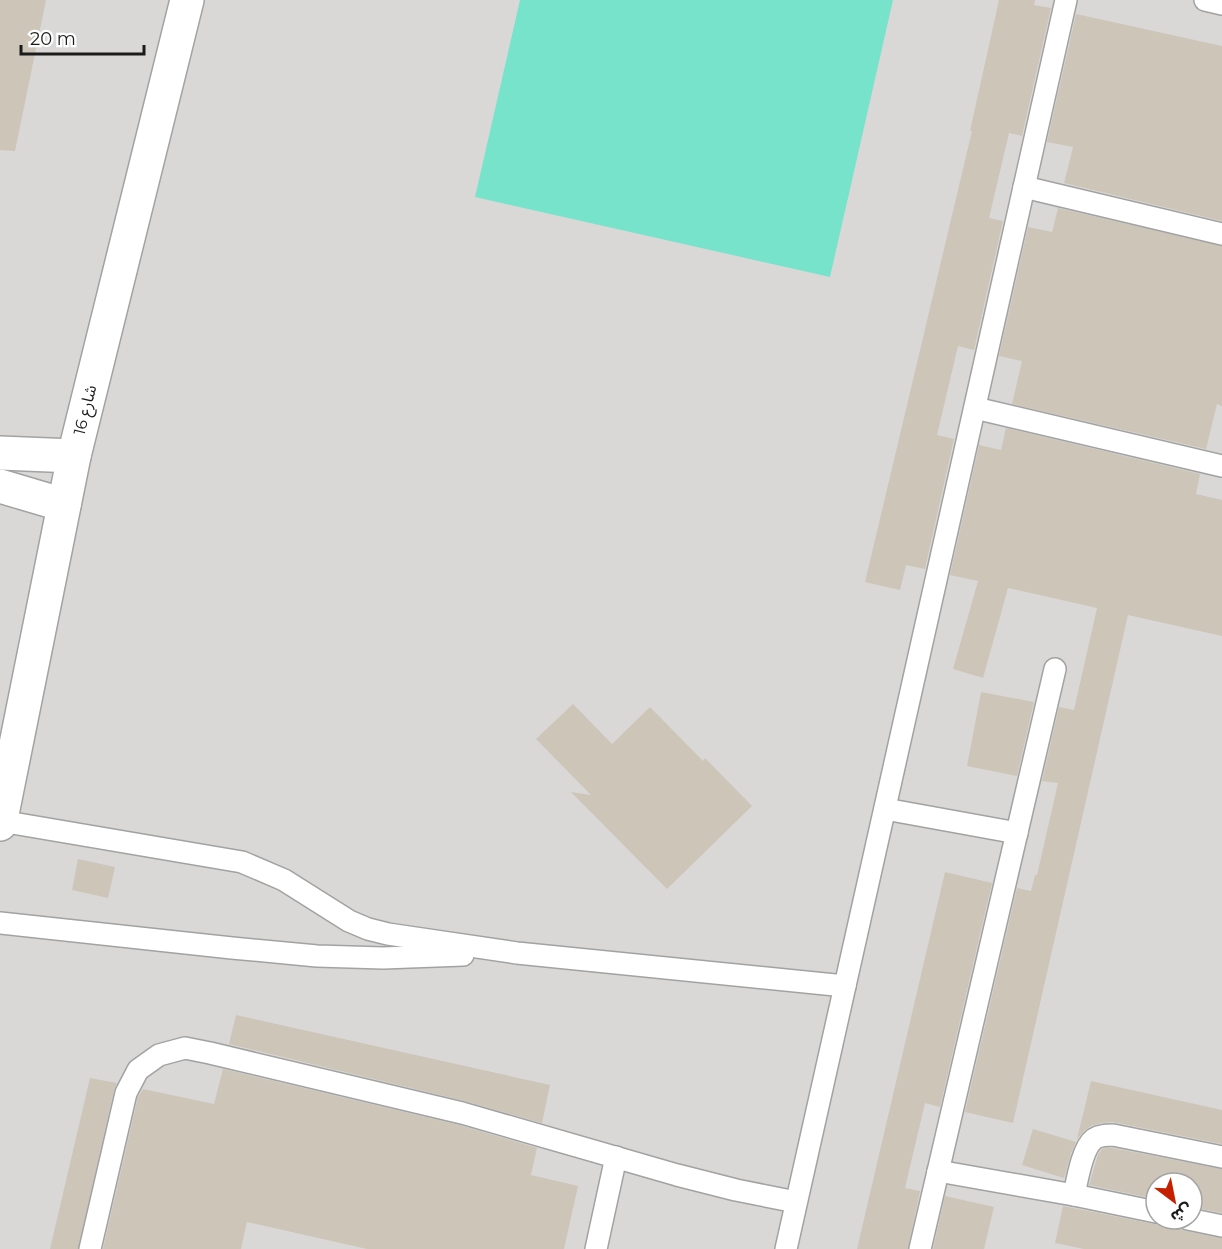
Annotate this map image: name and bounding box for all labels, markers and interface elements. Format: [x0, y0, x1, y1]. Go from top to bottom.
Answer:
scale bar [21, 18, 144, 56]
text: 20 m [30, 28, 76, 50]
street label: شارع 16 [70, 383, 103, 438]
north arrow [1144, 1171, 1204, 1231]
text: ش [1167, 1199, 1196, 1227]

